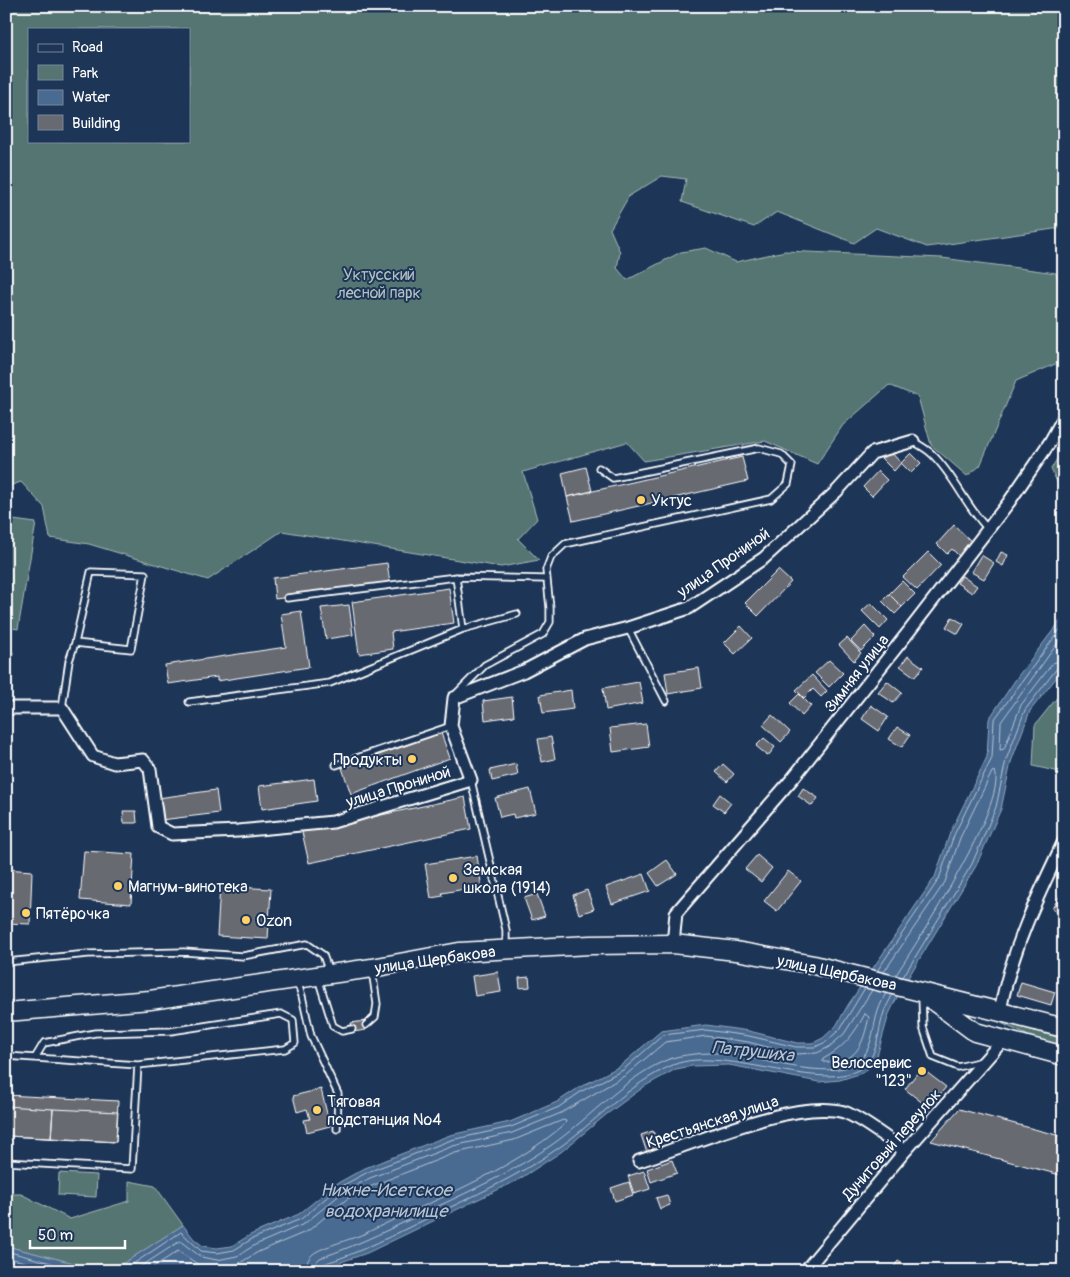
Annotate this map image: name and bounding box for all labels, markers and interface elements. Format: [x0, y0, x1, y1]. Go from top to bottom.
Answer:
legend [28, 28, 190, 142]
text: Road [72, 38, 103, 57]
text: Park [72, 64, 99, 83]
text: Water [72, 88, 111, 107]
text: Building [72, 114, 120, 133]
park label: Уктусский лесной парк [337, 265, 421, 303]
place label: Уктус [651, 491, 692, 511]
marker: Уктус [635, 494, 647, 506]
street label: улица Прониной [673, 524, 774, 603]
street label: Зимняя улица [820, 631, 893, 717]
place label: Продукты [333, 750, 402, 770]
marker: Продукты [406, 753, 418, 765]
street label: улица Прониной [343, 762, 453, 813]
place label: Земская школа (1914) [463, 860, 551, 898]
marker: Земская школа (1914) [447, 872, 459, 884]
place label: Магнум-винотека [128, 877, 248, 897]
marker: Магнум-винотека [112, 880, 124, 892]
place label: Пятёрочка [36, 904, 110, 924]
marker: Пятёрочка [20, 907, 32, 919]
place label: Ozon [256, 911, 292, 931]
marker: Ozon [240, 914, 252, 926]
street label: улица Щербакова [372, 942, 497, 979]
street label: улица Щербакова [774, 950, 898, 995]
water label: Патрушиха [711, 1036, 797, 1067]
place label: Велосервис "123" [831, 1053, 912, 1091]
marker: Велосервис "123" [916, 1065, 928, 1077]
street label: Дунитовый переулок [837, 1085, 946, 1205]
street label: Крестьянская улица [644, 1091, 781, 1153]
place label: Тяговая подстанция №4 [327, 1092, 441, 1130]
marker: Тяговая подстанция №4 [311, 1104, 323, 1116]
water label: Нижне-Исетское водохранилище [320, 1179, 454, 1223]
scale bar [30, 1217, 125, 1249]
text: 50 m [38, 1226, 73, 1245]

